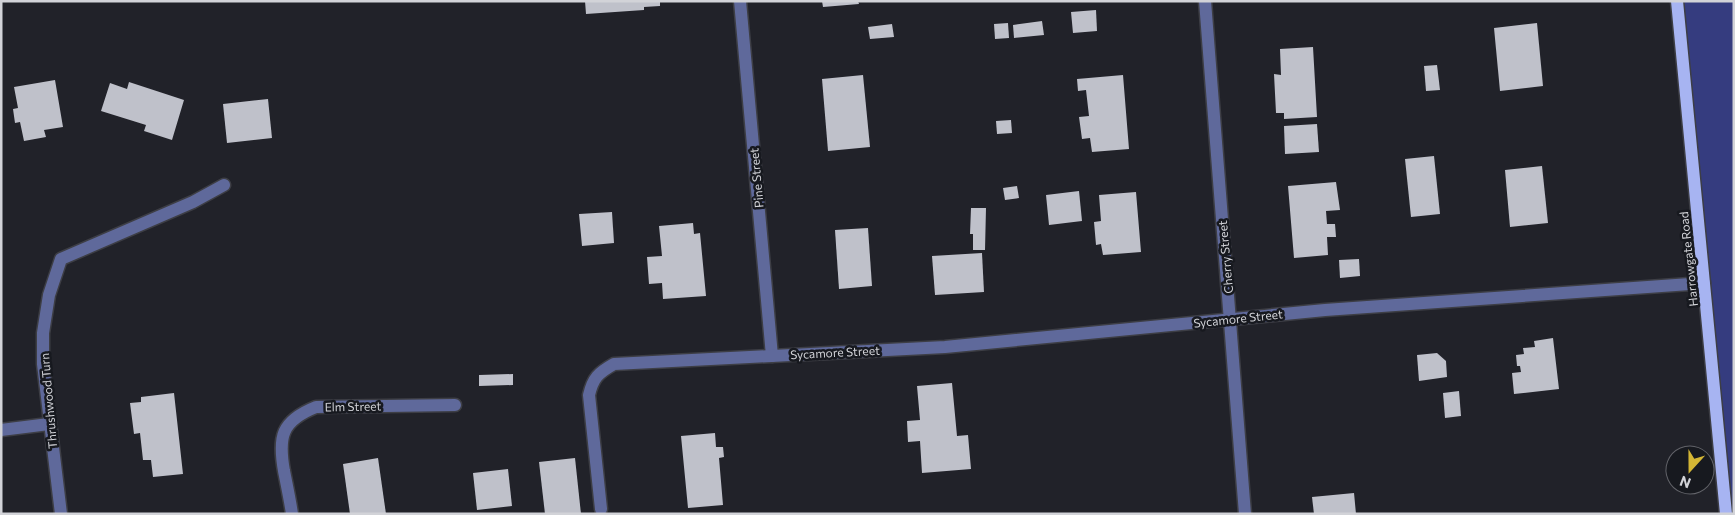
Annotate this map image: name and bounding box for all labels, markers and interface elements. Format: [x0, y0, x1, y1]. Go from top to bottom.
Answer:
street label: Pine Street [746, 147, 766, 209]
street label: Harrowgate Road [1676, 211, 1700, 307]
street label: Cherry Street [1215, 220, 1235, 294]
street label: Sycamore Street [1193, 306, 1283, 330]
street label: Sycamore Street [790, 343, 880, 361]
street label: Thrushwood Turn [37, 352, 59, 450]
street label: Elm Street [324, 399, 382, 413]
north arrow [1665, 445, 1715, 495]
text: N [1677, 473, 1693, 492]

